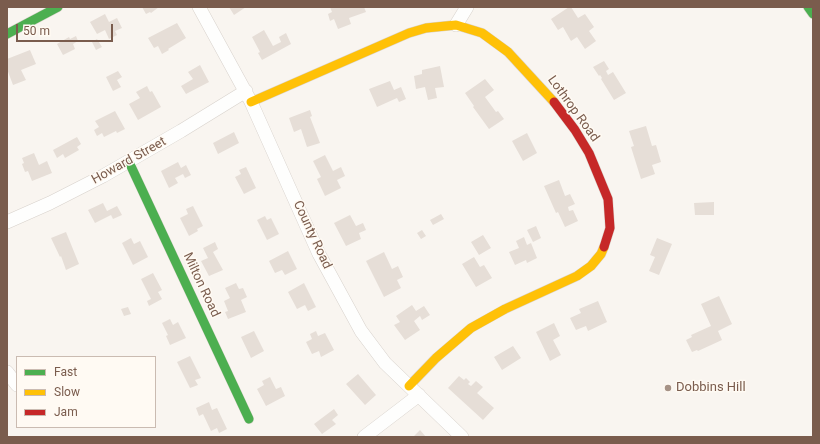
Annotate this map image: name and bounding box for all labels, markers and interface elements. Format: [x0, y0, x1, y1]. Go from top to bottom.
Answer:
scale bar [18, 16, 115, 42]
text: 50 m [23, 24, 50, 38]
street label: Lothrop Road [544, 73, 602, 145]
street label: Howard Street [89, 134, 169, 188]
street label: County Road [289, 198, 335, 272]
street label: Milton Road [179, 250, 223, 320]
legend [16, 356, 156, 428]
text: Fast [54, 365, 77, 379]
place label: Dobbins Hill [676, 380, 746, 396]
marker: Dobbins Hill [663, 383, 673, 393]
text: Slow [54, 385, 80, 399]
text: Jam [54, 405, 78, 419]

